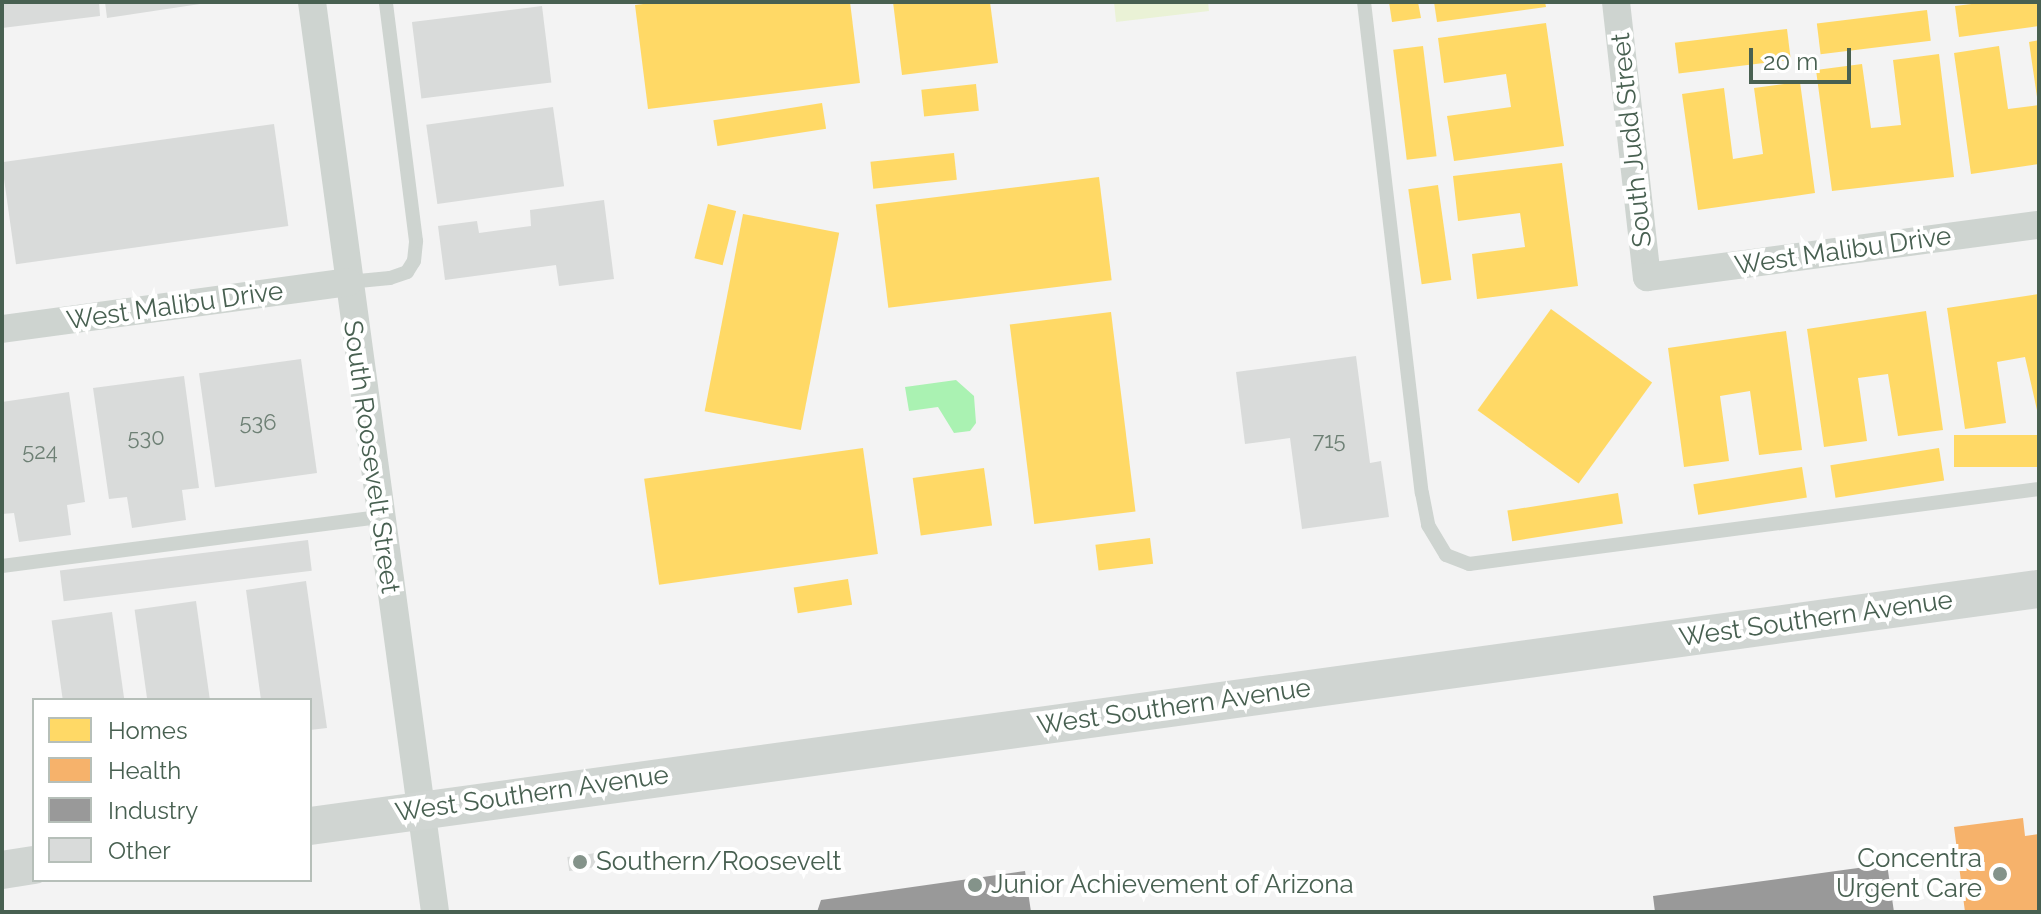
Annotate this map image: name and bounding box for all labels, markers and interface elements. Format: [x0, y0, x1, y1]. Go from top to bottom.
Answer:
street label: South Judd Street [1605, 31, 1659, 249]
scale bar [1753, 32, 1855, 82]
text: 20 m [1763, 47, 1818, 76]
street label: West Malibu Drive [1733, 220, 1953, 282]
street label: West Malibu Drive [65, 275, 285, 337]
street label: South Roosevelt Street [336, 319, 406, 595]
house number: 536 [239, 410, 277, 436]
house number: 530 [127, 425, 165, 451]
house number: 715 [1312, 428, 1346, 454]
house number: 524 [22, 439, 58, 465]
street label: West Southern Avenue [1677, 584, 1955, 654]
street label: West Southern Avenue [1035, 672, 1313, 742]
legend [32, 698, 312, 882]
text: Homes [108, 716, 188, 745]
text: Health [108, 756, 181, 785]
street label: West Southern Avenue [393, 759, 671, 829]
text: Industry [108, 796, 198, 825]
text: Other [108, 836, 171, 865]
place label: Concentra Urgent Care [1836, 843, 1982, 904]
place label: Southern/Roosevelt [596, 846, 841, 878]
marker: Southern/Roosevelt [571, 853, 589, 871]
marker: Concentra Urgent Care [1989, 863, 2011, 885]
place label: Junior Achievement of Arizona [991, 869, 1356, 901]
marker: Junior Achievement of Arizona [966, 876, 984, 894]

